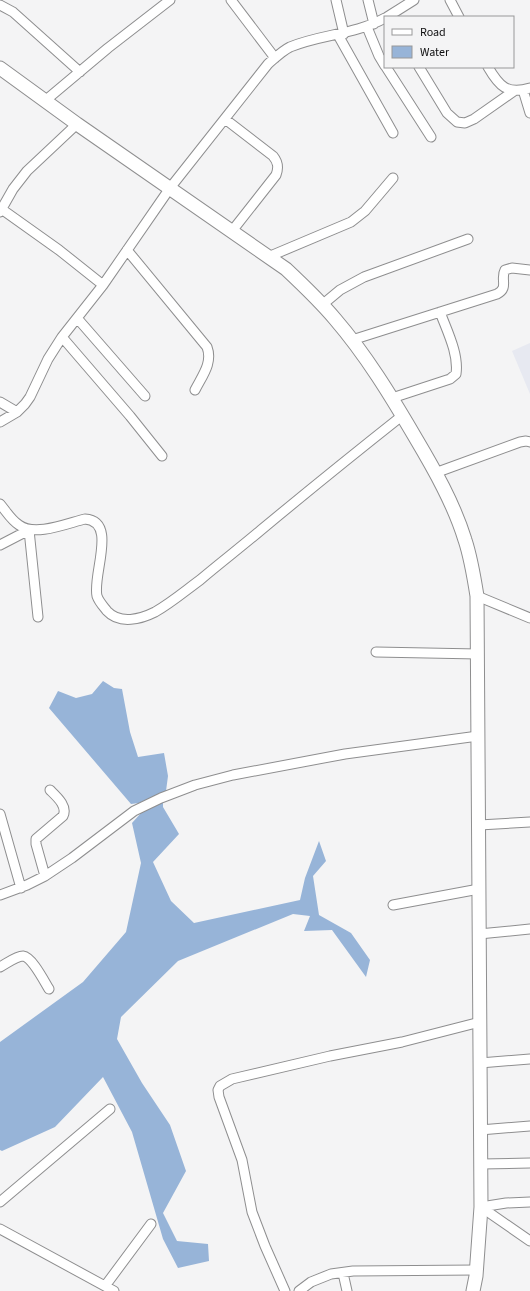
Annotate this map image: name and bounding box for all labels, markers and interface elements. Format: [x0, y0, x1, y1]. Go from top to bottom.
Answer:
legend [384, 16, 514, 68]
text: Road [420, 24, 446, 41]
text: Water [420, 44, 450, 61]

